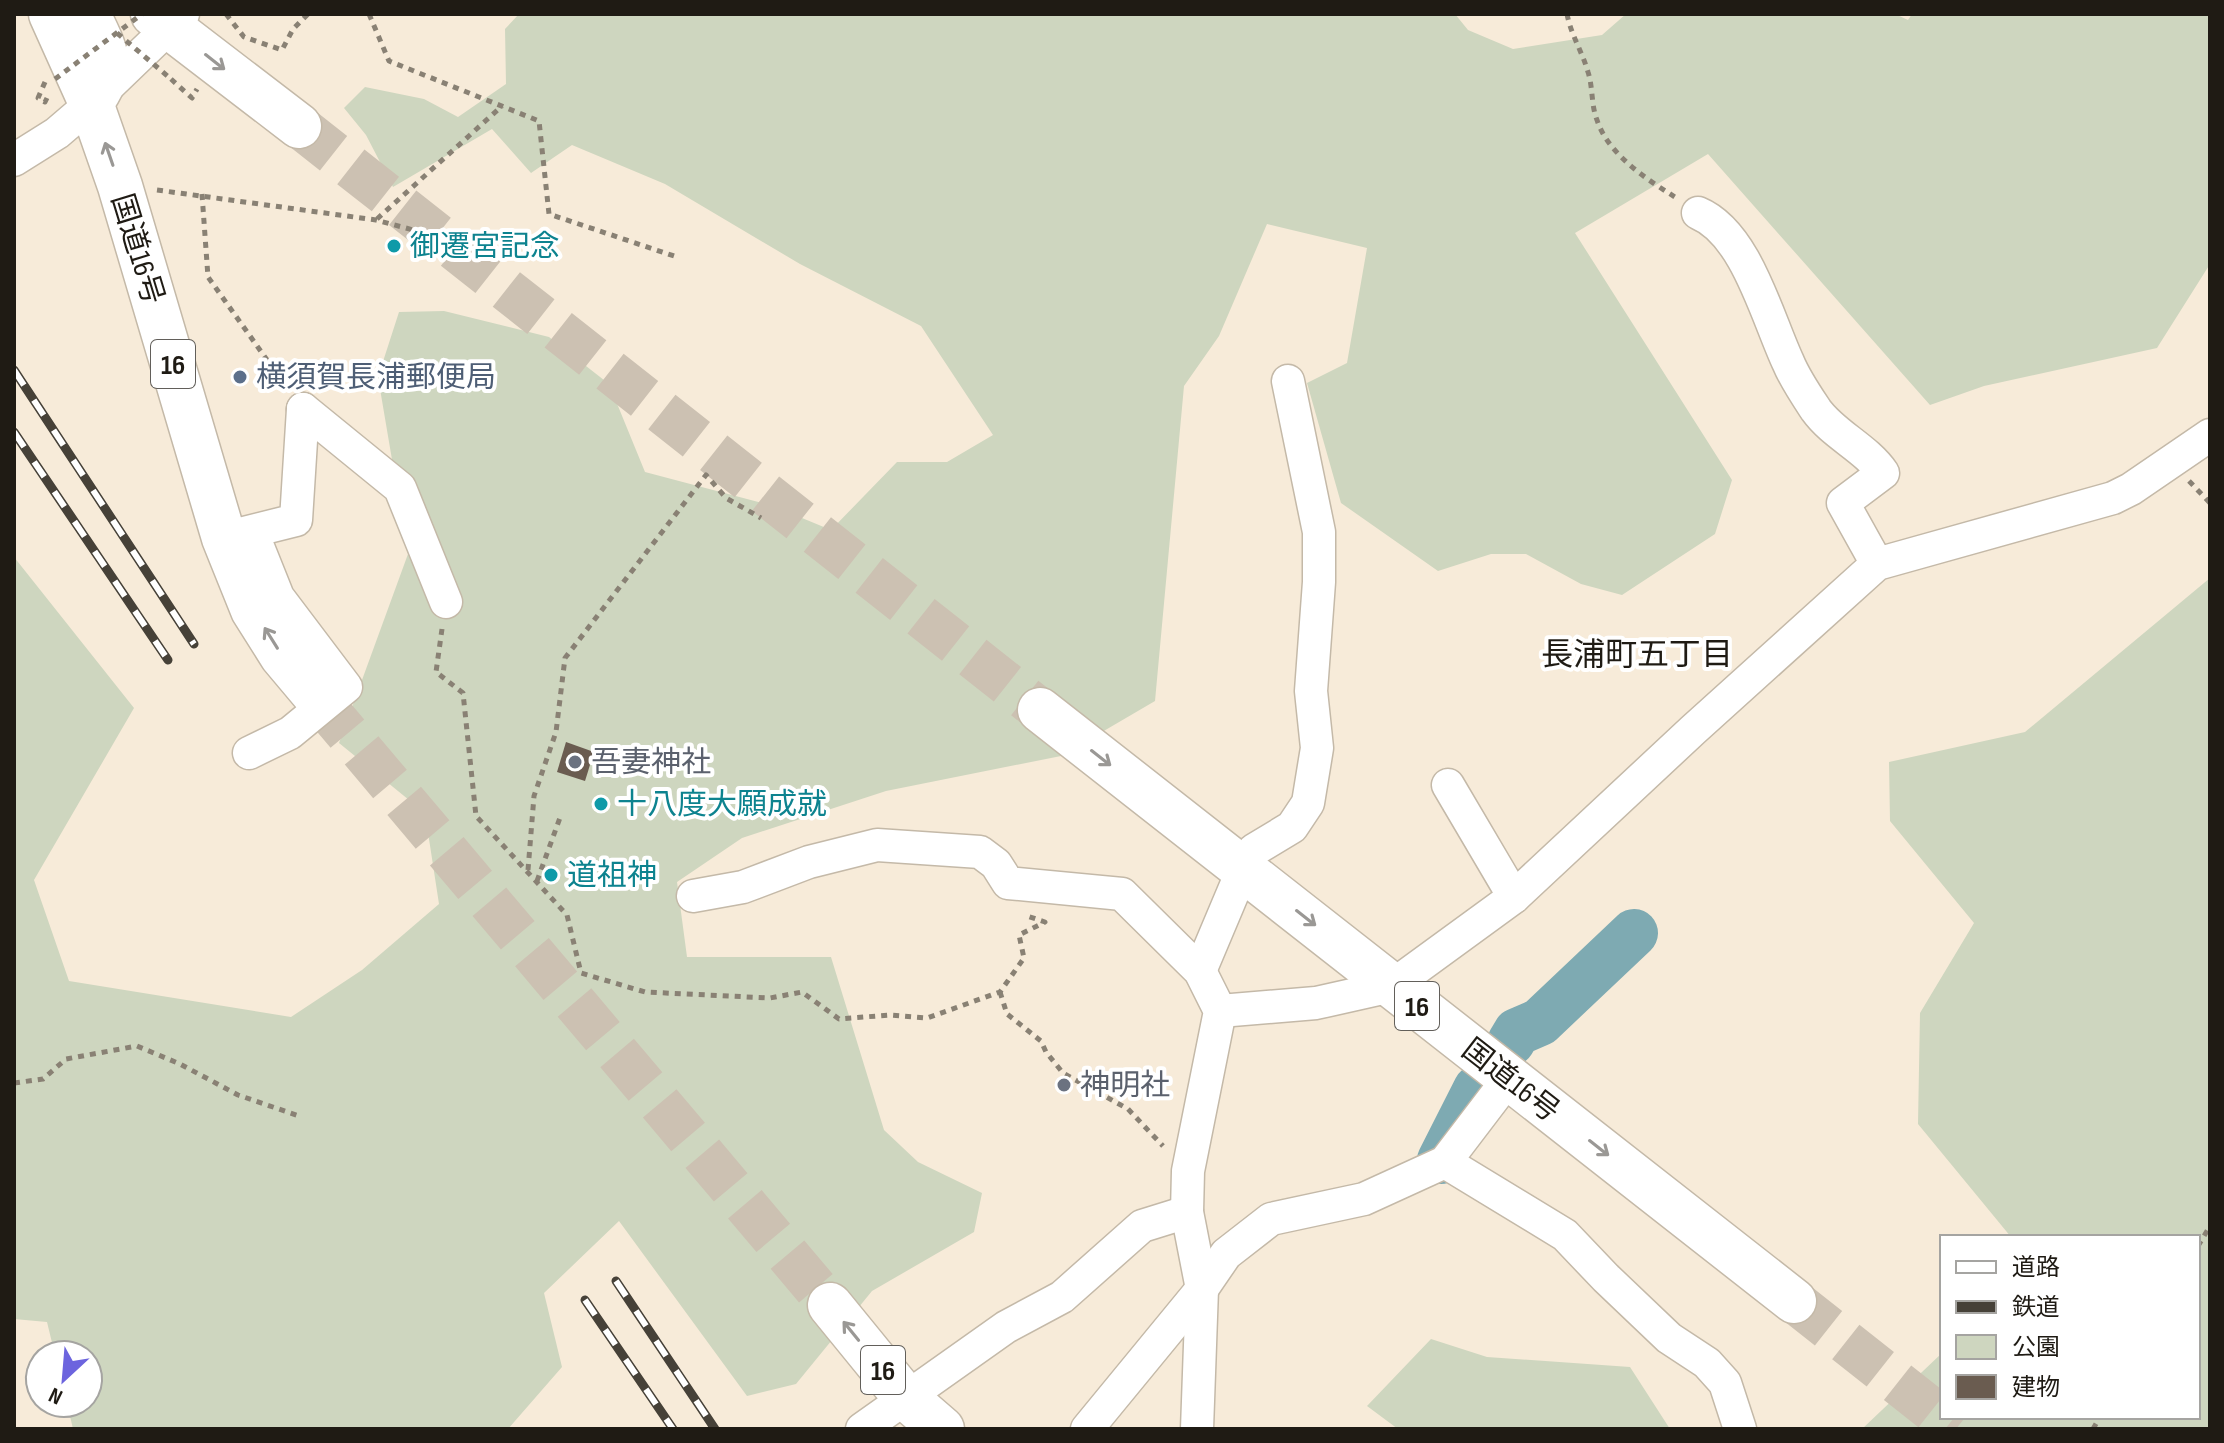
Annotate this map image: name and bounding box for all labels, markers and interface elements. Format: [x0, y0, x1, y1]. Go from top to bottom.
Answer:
one-way arrow [204, 53, 225, 70]
one-way arrow [100, 142, 115, 167]
street label: 国道16号 [103, 190, 171, 309]
place label: 御遷宮記念 [410, 229, 560, 265]
marker: 御遷宮記念 [385, 237, 403, 255]
road number: 16 [151, 340, 195, 388]
place label: 横須賀長浦郵便局 [256, 360, 496, 396]
marker: 横須賀長浦郵便局 [231, 368, 249, 386]
one-way arrow [262, 628, 279, 650]
district label: 長浦町五丁目 [1541, 636, 1733, 675]
place label: 吾妻神社 [591, 745, 711, 781]
one-way arrow [1090, 749, 1111, 767]
marker: 吾妻神社 [566, 753, 584, 771]
place label: 十八度大願成就 [617, 787, 827, 823]
marker: 十八度大願成就 [592, 795, 610, 813]
place label: 道祖神 [567, 858, 657, 894]
marker: 道祖神 [542, 866, 560, 884]
one-way arrow [1295, 910, 1316, 927]
road number: 16 [1395, 982, 1439, 1030]
street label: 国道16号 [1455, 1032, 1566, 1130]
place label: 神明社 [1080, 1068, 1170, 1104]
marker: 神明社 [1055, 1076, 1073, 1094]
one-way arrow [1588, 1140, 1609, 1157]
legend [1940, 1235, 2200, 1419]
text: 道路 [2012, 1253, 2060, 1282]
text: 鉄道 [2012, 1293, 2060, 1322]
one-way arrow [842, 1321, 860, 1342]
text: 公園 [2012, 1333, 2060, 1362]
north arrow [24, 1339, 104, 1419]
road number: 16 [861, 1346, 905, 1394]
text: 建物 [2012, 1373, 2060, 1402]
text: N [45, 1381, 67, 1410]

